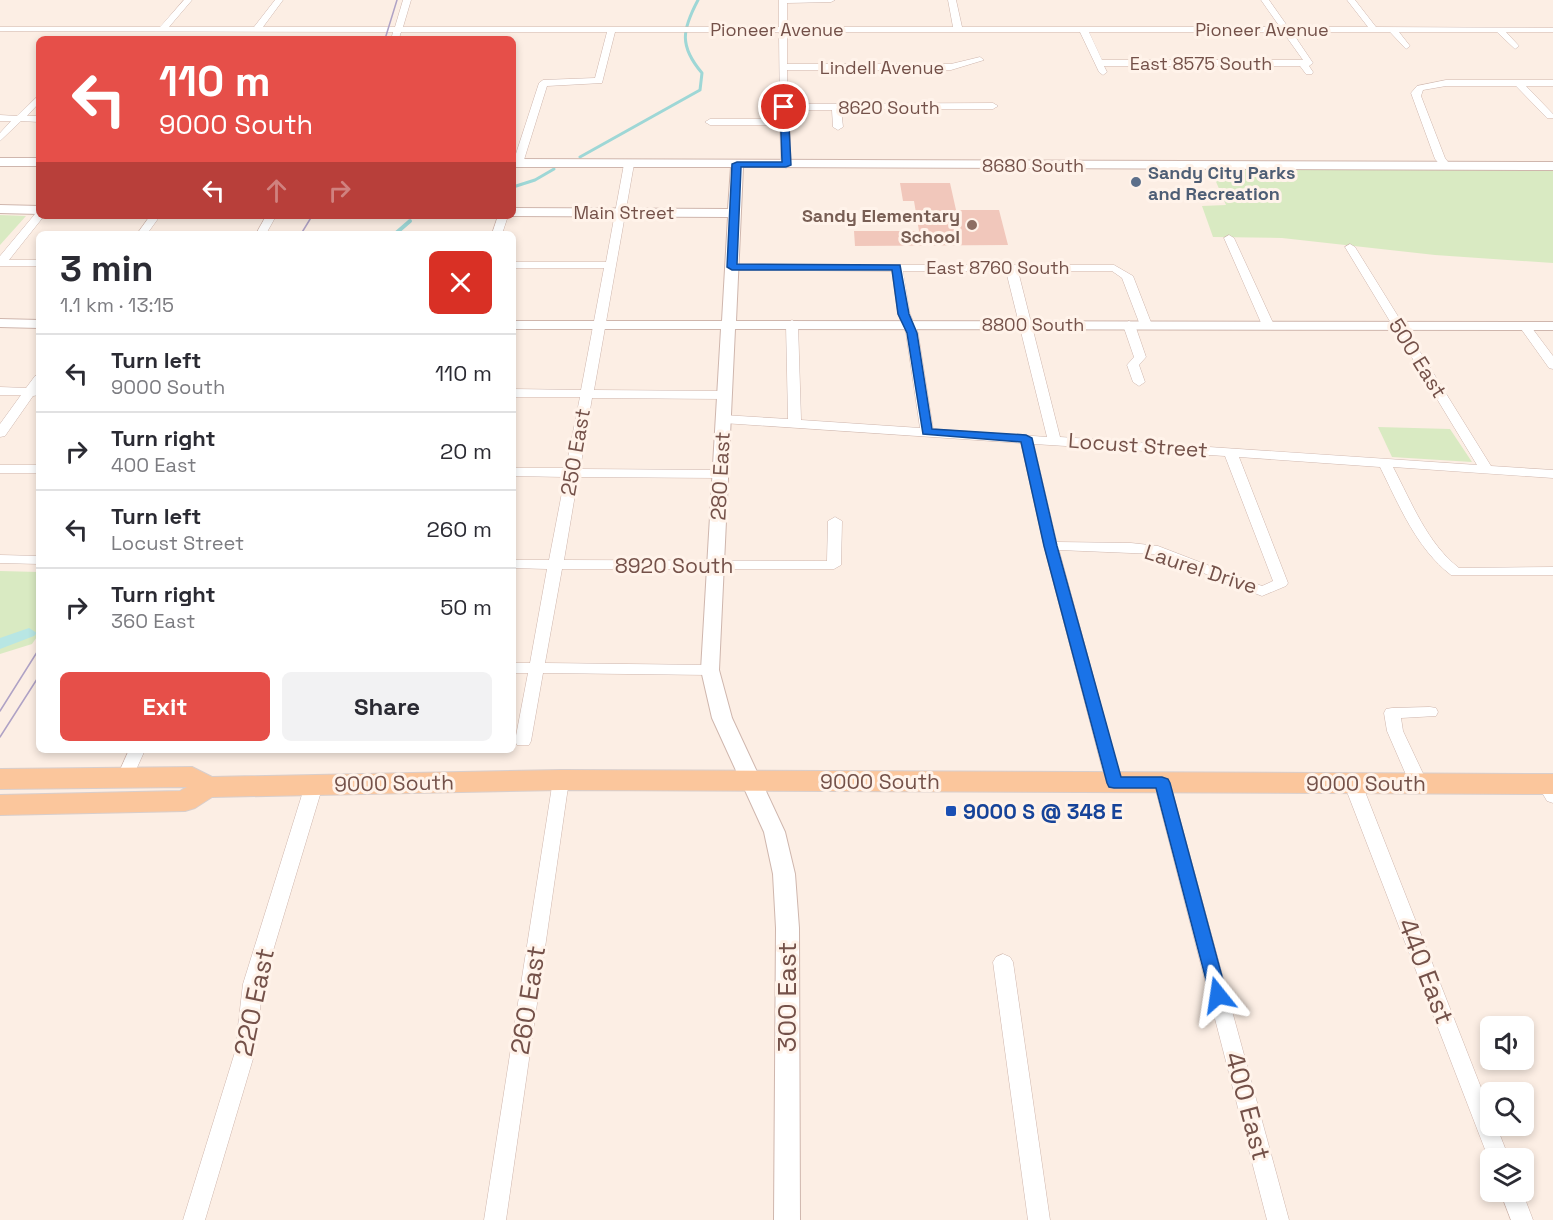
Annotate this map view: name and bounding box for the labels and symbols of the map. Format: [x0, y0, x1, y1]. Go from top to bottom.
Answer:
street label: Pioneer Avenue [710, 18, 844, 41]
street label: Pioneer Avenue [1195, 18, 1329, 41]
street label: East 8575 South [1130, 52, 1272, 75]
street label: Lindell Avenue [820, 56, 944, 79]
pin [758, 81, 809, 132]
street label: 8620 South [838, 96, 940, 119]
street label: 8680 South [982, 154, 1084, 177]
place label: Sandy City Parks and Recreation [1148, 161, 1295, 205]
marker: Sandy City Parks and Recreation [1129, 175, 1143, 189]
street label: Main Street [574, 201, 675, 224]
place label: Sandy Elementary School [802, 204, 960, 248]
marker: Sandy Elementary School [965, 218, 979, 232]
street label: East 8760 South [926, 256, 1070, 279]
street label: 8800 South [982, 313, 1084, 336]
street label: 500 East [1383, 313, 1453, 403]
street label: 250 East [554, 406, 596, 498]
street label: Locust Street [1067, 427, 1209, 463]
street label: 280 East [704, 431, 736, 521]
street label: Laurel Drive [1141, 538, 1261, 600]
street label: 8920 South [615, 552, 733, 579]
street label: 9000 South [334, 768, 454, 798]
street label: 9000 South [820, 768, 940, 795]
street label: 9000 South [1306, 770, 1426, 797]
place label: 9000 S @ 348 E [963, 798, 1123, 825]
marker: 9000 S @ 348 E [944, 804, 958, 818]
street label: 440 East [1390, 913, 1462, 1029]
street label: 300 East [770, 942, 804, 1052]
street label: 260 East [503, 943, 553, 1057]
street label: 220 East [226, 945, 282, 1059]
position arrow [1186, 963, 1250, 1027]
street label: 400 East [1217, 1048, 1279, 1164]

